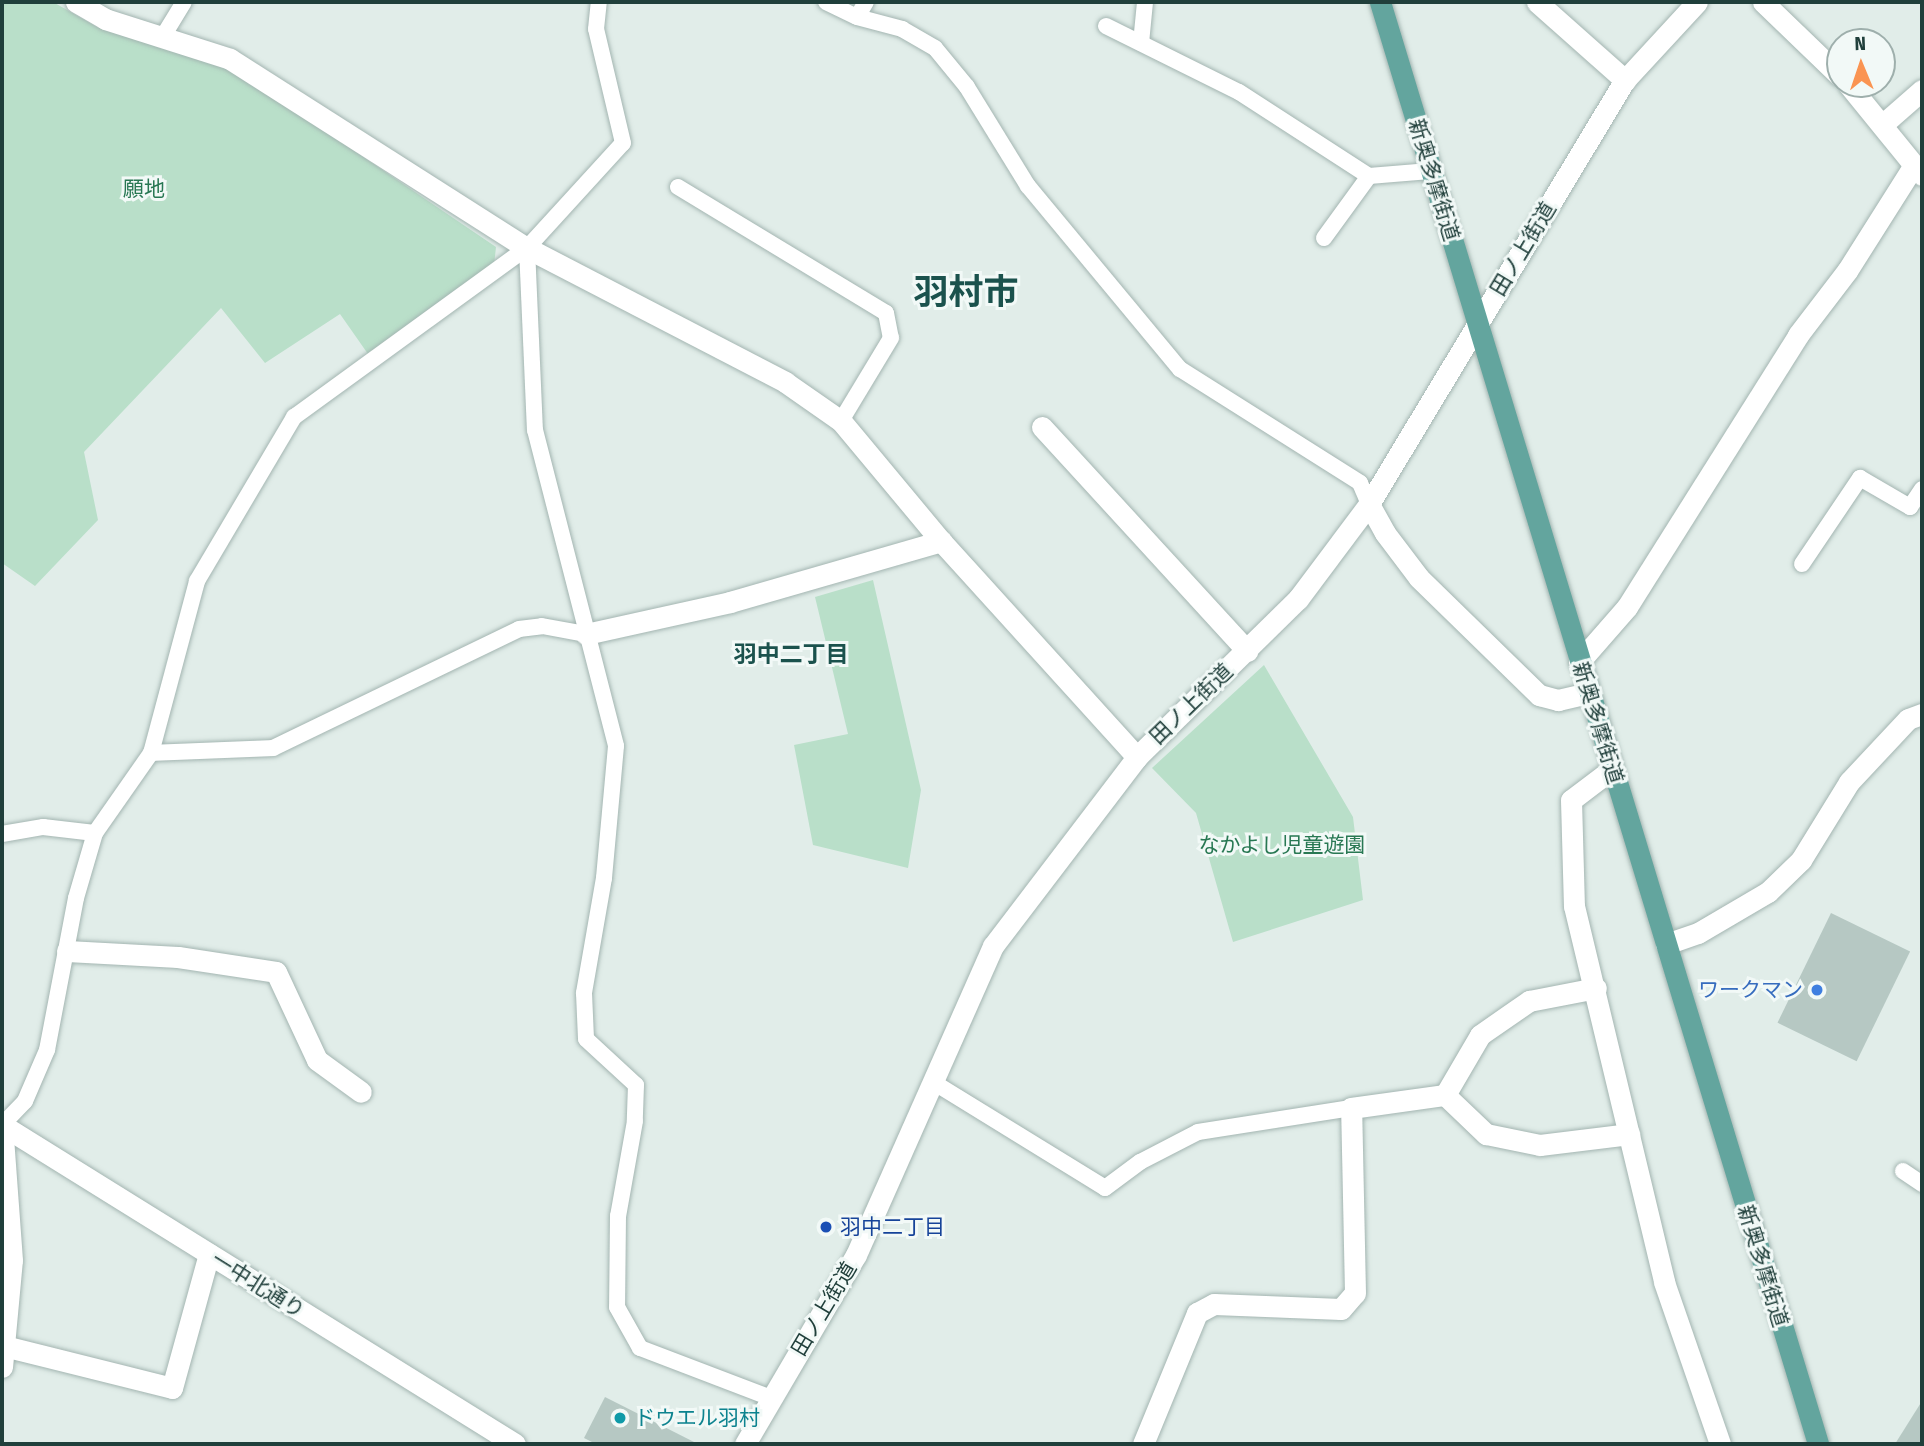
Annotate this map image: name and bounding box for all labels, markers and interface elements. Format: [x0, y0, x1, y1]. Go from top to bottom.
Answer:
north arrow [1826, 28, 1896, 98]
text: N [1854, 32, 1866, 55]
street label: 新奥多摩街道 [1404, 116, 1464, 244]
park label: 願地 [123, 176, 165, 202]
street label: 田ノ上街道 [1485, 198, 1561, 300]
district label: 羽村市 [914, 271, 1018, 313]
district label: 羽中二丁目 [734, 640, 848, 668]
street label: 田ノ上街道 [1144, 658, 1238, 750]
street label: 新奥多摩街道 [1568, 659, 1628, 787]
park label: なかよし児童遊園 [1198, 832, 1366, 858]
place label: ワークマン [1698, 977, 1803, 1003]
marker: ワークマン [1809, 982, 1825, 998]
street label: 新奥多摩街道 [1733, 1202, 1793, 1330]
place label: 羽中二丁目 [840, 1214, 945, 1240]
marker: 羽中二丁目 [818, 1219, 834, 1235]
street label: 一中北通り [207, 1246, 309, 1324]
street label: 田ノ上街道 [786, 1258, 862, 1360]
place label: ドウエル羽村 [634, 1405, 760, 1431]
marker: ドウエル羽村 [612, 1410, 628, 1426]

